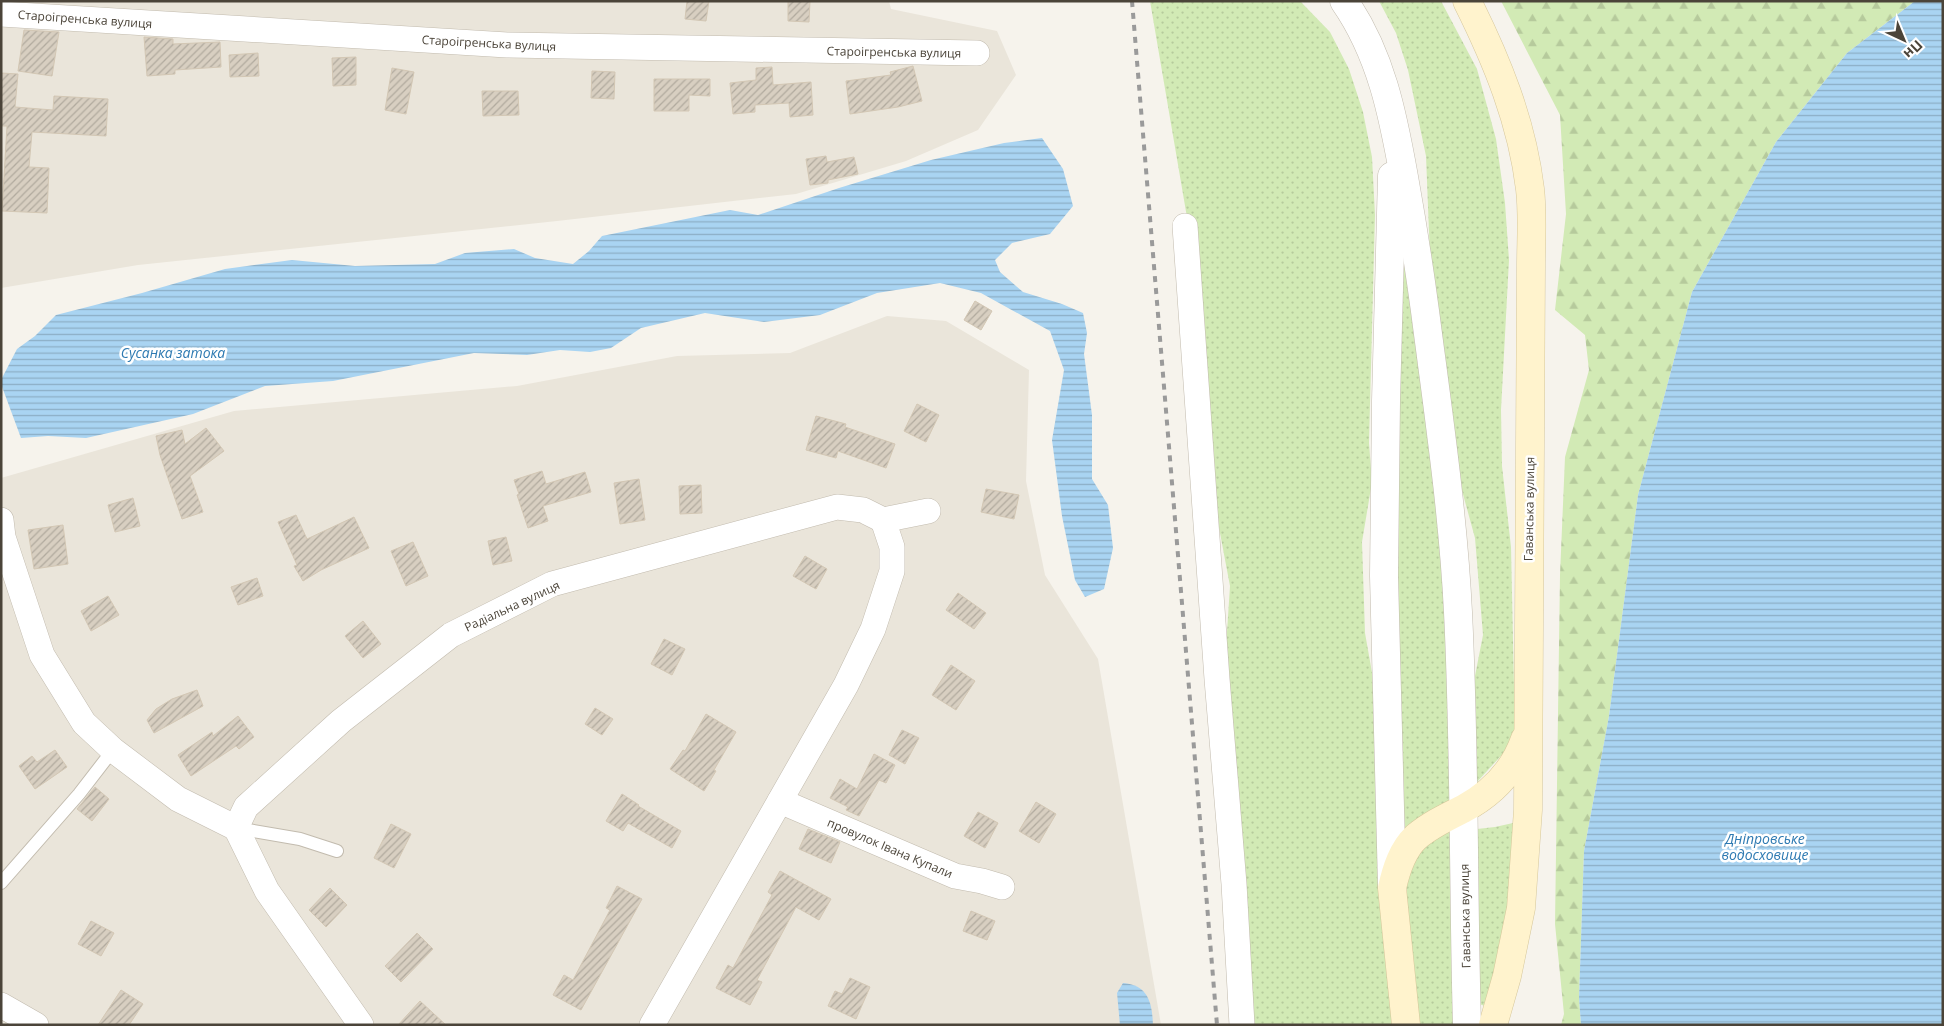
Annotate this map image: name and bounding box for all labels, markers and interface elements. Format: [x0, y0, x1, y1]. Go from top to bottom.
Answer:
street label: Староігренська вулиця [17, 6, 153, 32]
north arrow [1879, 15, 1929, 65]
street label: Староігренська вулиця [421, 31, 557, 55]
text: Пн [1900, 36, 1927, 63]
street label: Староігренська вулиця [827, 42, 961, 62]
water label: Сусанка затока [121, 343, 225, 362]
street label: Гаванська вулиця [1520, 457, 1538, 561]
street label: Радіальна вулиця [462, 576, 562, 636]
street label: провулок Івана Купали [825, 814, 955, 882]
water label: Дніпровське водосховище [1721, 829, 1809, 864]
street label: Гаванська вулиця [1456, 864, 1474, 968]

